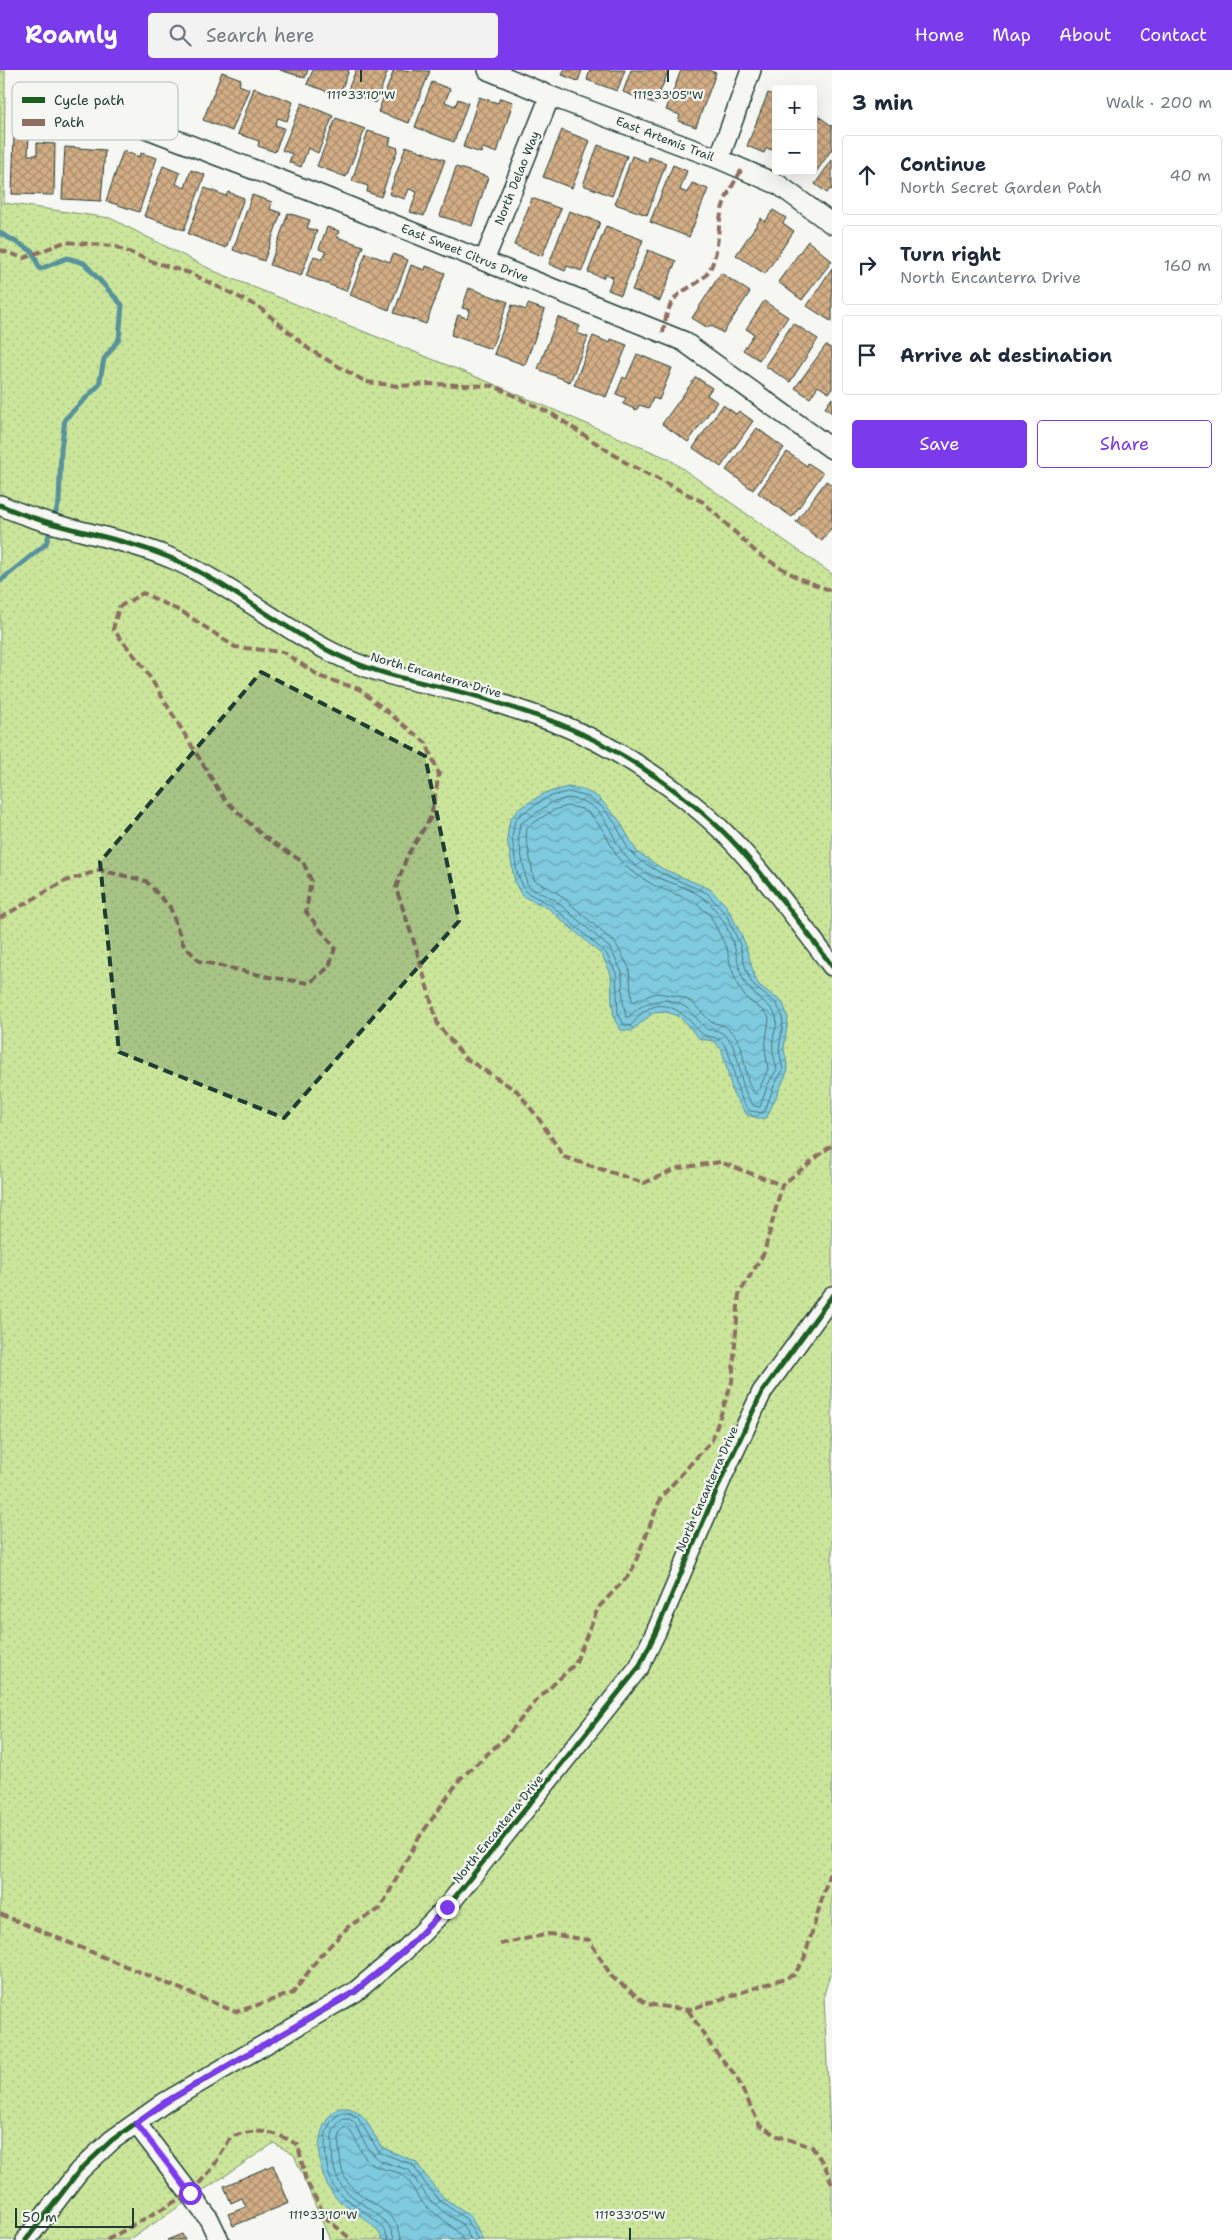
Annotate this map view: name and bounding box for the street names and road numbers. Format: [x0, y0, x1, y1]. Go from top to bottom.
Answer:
street label: East Artemis Trail [613, 113, 717, 165]
street label: North Delao Way [491, 129, 543, 227]
street label: East Sweet Citrus Drive [399, 220, 531, 286]
street label: North Encanterra Drive [369, 649, 504, 701]
street label: North Encanterra Drive [672, 1424, 742, 1554]
street label: North Encanterra Drive [449, 1771, 547, 1887]

